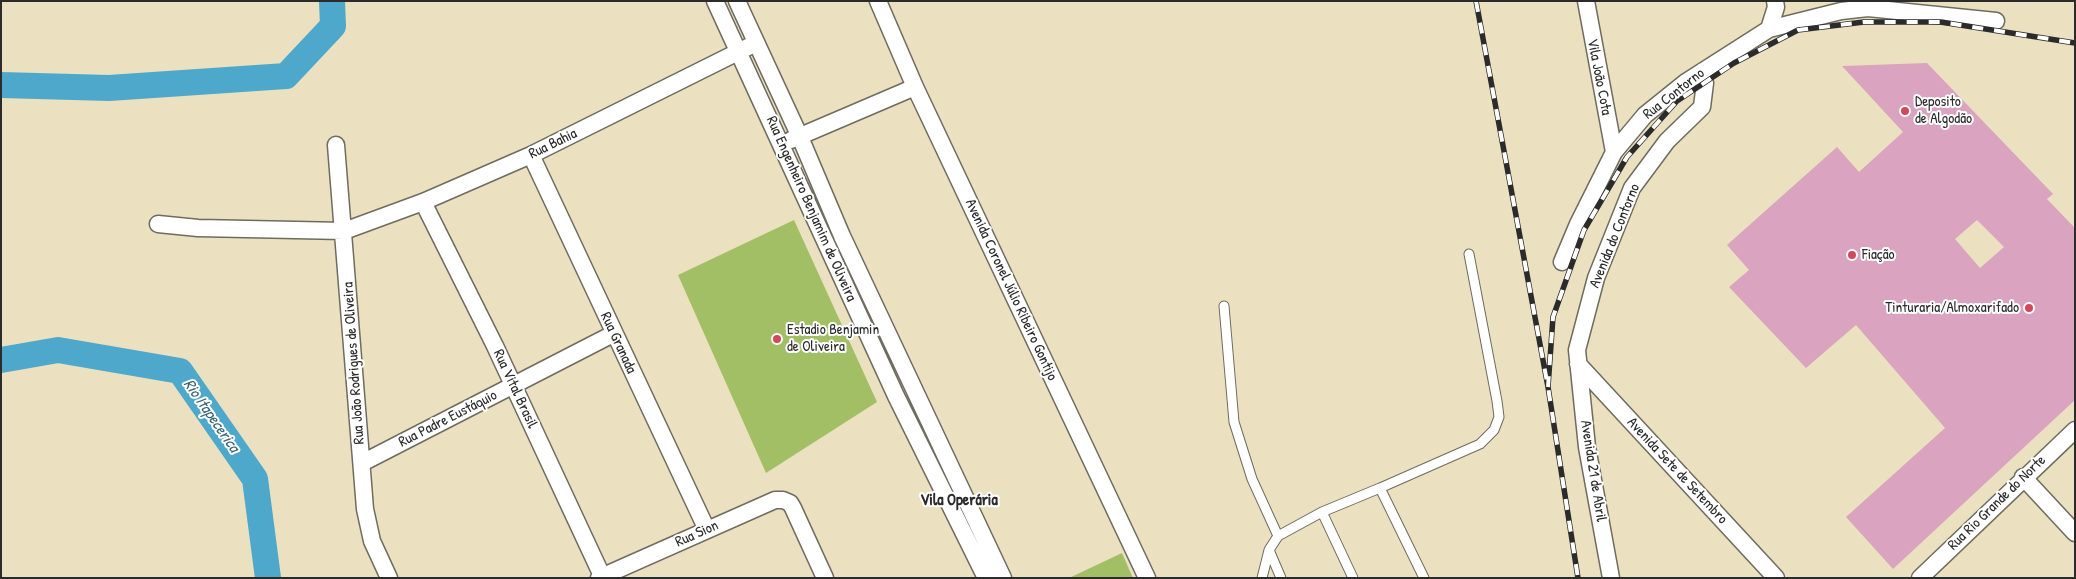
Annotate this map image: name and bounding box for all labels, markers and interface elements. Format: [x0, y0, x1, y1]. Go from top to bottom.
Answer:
street label: Vila João Cota [1583, 37, 1615, 117]
street label: Rua Contorno [1640, 64, 1708, 124]
place label: Deposito de Algodão [1915, 93, 1972, 128]
marker: Deposito de Algodão [1899, 105, 1911, 117]
street label: Rua Engenheiro Benjamim de Oliveira [762, 114, 860, 304]
street label: Rua Bahia [526, 125, 580, 163]
street label: Avenida do Contorno [1586, 181, 1644, 291]
street label: Avenida Coronel Júlio Ribeiro Gontijo [961, 196, 1061, 384]
place label: Fiação [1862, 246, 1895, 264]
marker: Fiação [1846, 249, 1858, 261]
street label: Rua João Rodrigues de Oliveira [339, 281, 369, 445]
place label: Tinturaria/Almoxarifado [1885, 299, 2019, 317]
marker: Tinturaria/Almoxarifado [2023, 302, 2035, 314]
street label: Rua Granada [596, 310, 640, 376]
place label: Estadio Benjamin de Oliveira [787, 321, 879, 356]
marker: Estadio Benjamin de Oliveira [771, 333, 783, 345]
street label: Rua Vital Brasil [489, 347, 541, 431]
water label: Rio Itapecerica [179, 376, 243, 456]
street label: Rua Padre Eustáquio [396, 386, 500, 452]
street label: Avenida Sete de Setembro [1623, 414, 1731, 528]
street label: Avenida 21 de Abril [1576, 419, 1610, 523]
street label: Rua Rio Grande do Norte [1944, 452, 2050, 554]
district label: Vila Operária [920, 491, 998, 511]
street label: Rua Sion [673, 517, 721, 551]

